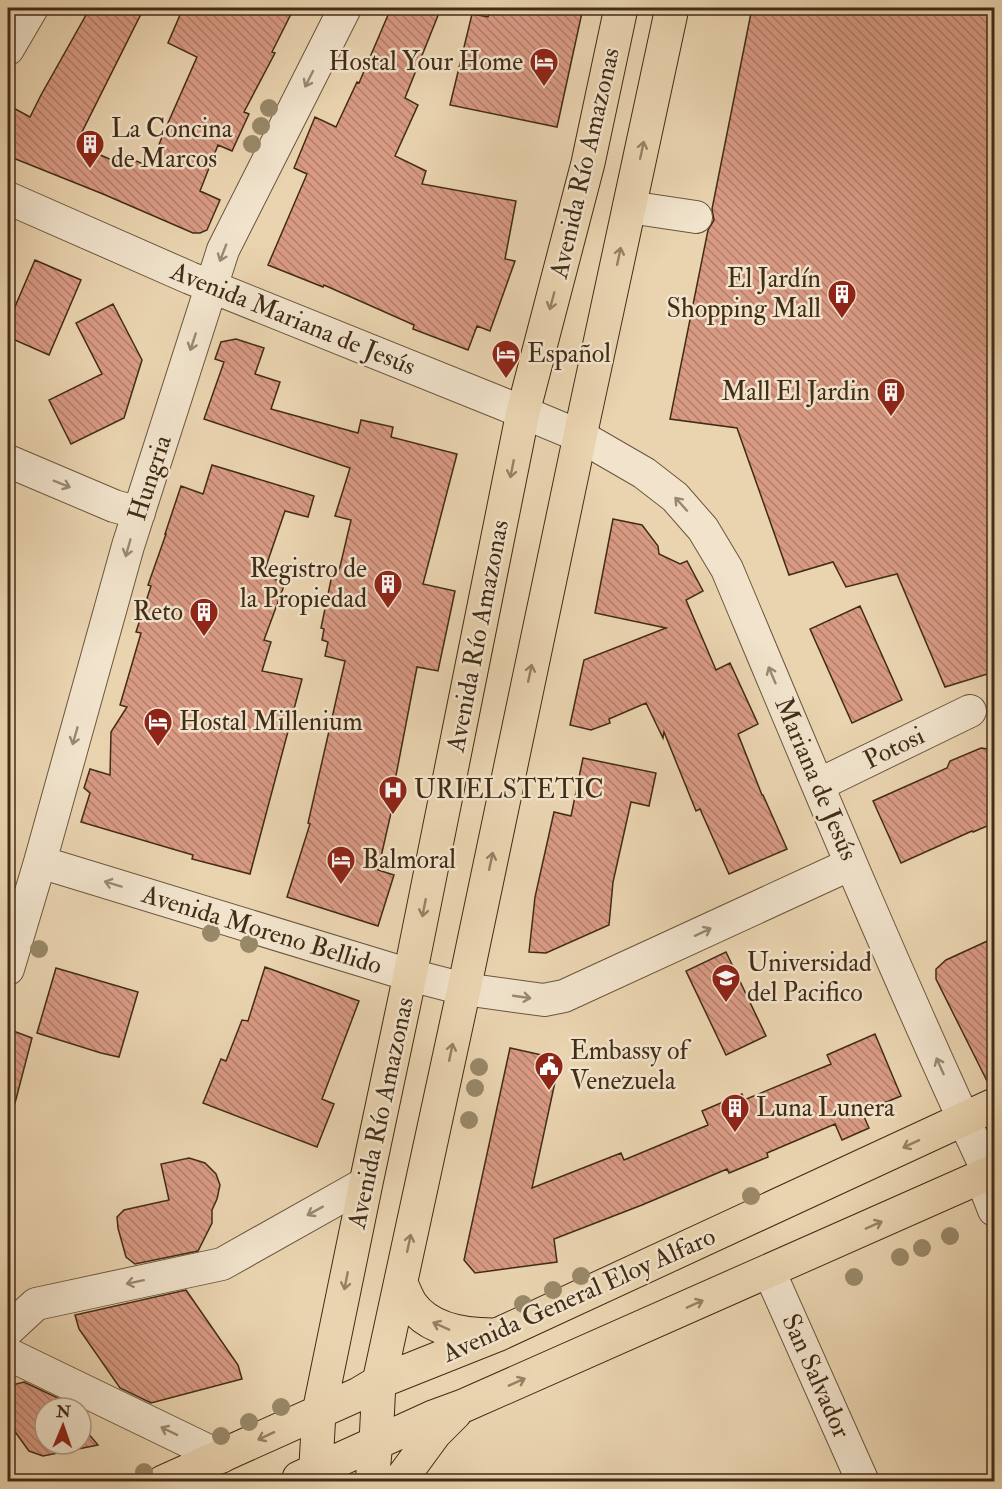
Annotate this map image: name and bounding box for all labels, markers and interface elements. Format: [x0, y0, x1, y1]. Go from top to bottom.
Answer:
street label: Avenida Río Amazonas [543, 44, 627, 282]
place label: Hostal Your Home [328, 46, 523, 78]
hotel icon: Hostal Your Home [528, 46, 560, 88]
one-way arrow [303, 69, 315, 87]
place label: La Concina de Marcos [111, 113, 233, 175]
building icon: La Concina de Marcos [74, 128, 106, 170]
one-way arrow [636, 141, 648, 160]
one-way arrow [217, 243, 228, 262]
one-way arrow [614, 247, 625, 266]
street label: Avenida Mariana de Jesús [165, 255, 420, 383]
place label: El Jardín Shopping Mall [667, 263, 821, 326]
building icon: El Jardín Shopping Mall [826, 278, 858, 320]
one-way arrow [546, 291, 557, 310]
one-way arrow [187, 332, 198, 351]
hotel icon: Español [490, 338, 522, 380]
place label: Español [527, 338, 611, 371]
place label: Mall El Jardin [721, 376, 870, 408]
building icon: Mall El Jardin [875, 376, 907, 418]
street label: Hungria [121, 431, 179, 525]
one-way arrow [506, 459, 517, 479]
one-way arrow [52, 479, 70, 490]
one-way arrow [674, 497, 688, 512]
street label: Avenida Río Amazonas [440, 517, 516, 756]
one-way arrow [122, 538, 133, 557]
place label: Registro de la Propiedad [240, 553, 367, 616]
building icon: Registro de la Propiedad [372, 568, 404, 610]
place label: Reto [133, 596, 183, 628]
building icon: Reto [188, 596, 220, 638]
one-way arrow [525, 664, 537, 683]
one-way arrow [766, 666, 777, 685]
street label: Mariana de Jesús [767, 693, 865, 865]
hotel icon: Hostal Millenium [142, 706, 174, 748]
place label: Hostal Millenium [179, 706, 363, 738]
street label: Potosi [858, 720, 930, 776]
one-way arrow [69, 726, 81, 745]
hospital icon: URIELSTETIC [377, 774, 409, 816]
place label: URIELSTETIC [414, 774, 604, 806]
hotel icon: Balmoral [325, 844, 357, 886]
place label: Balmoral [362, 844, 456, 876]
one-way arrow [486, 852, 497, 872]
one-way arrow [104, 878, 123, 889]
street label: Avenida Moreno Bellido [137, 878, 386, 982]
one-way arrow [418, 897, 429, 917]
one-way arrow [693, 926, 711, 937]
place label: Universidad del Pacifico [747, 947, 872, 1009]
school or university icon: Universidad del Pacifico [710, 962, 742, 1004]
one-way arrow [512, 992, 532, 1003]
street label: Avenida Río Amazonas [341, 994, 421, 1233]
place label: Embassy of Venezuela [570, 1035, 691, 1097]
one-way arrow [446, 1043, 457, 1062]
public building icon: Embassy of Venezuela [533, 1050, 565, 1092]
one-way arrow [934, 1058, 946, 1076]
building icon: Luna Lunera [719, 1092, 751, 1134]
place label: Luna Lunera [756, 1092, 895, 1124]
one-way arrow [902, 1139, 920, 1150]
one-way arrow [306, 1206, 323, 1218]
one-way arrow [864, 1219, 882, 1230]
street label: Avenida General Eloy Alfaro [437, 1220, 720, 1370]
one-way arrow [404, 1234, 416, 1253]
one-way arrow [340, 1271, 351, 1291]
one-way arrow [126, 1277, 145, 1289]
one-way arrow [686, 1297, 704, 1309]
street label: San Salvador [774, 1309, 858, 1443]
one-way arrow [432, 1319, 450, 1331]
one-way arrow [507, 1376, 525, 1387]
north arrow [33, 1396, 93, 1456]
text: N [55, 1402, 72, 1422]
one-way arrow [160, 1425, 178, 1437]
one-way arrow [257, 1432, 275, 1443]

